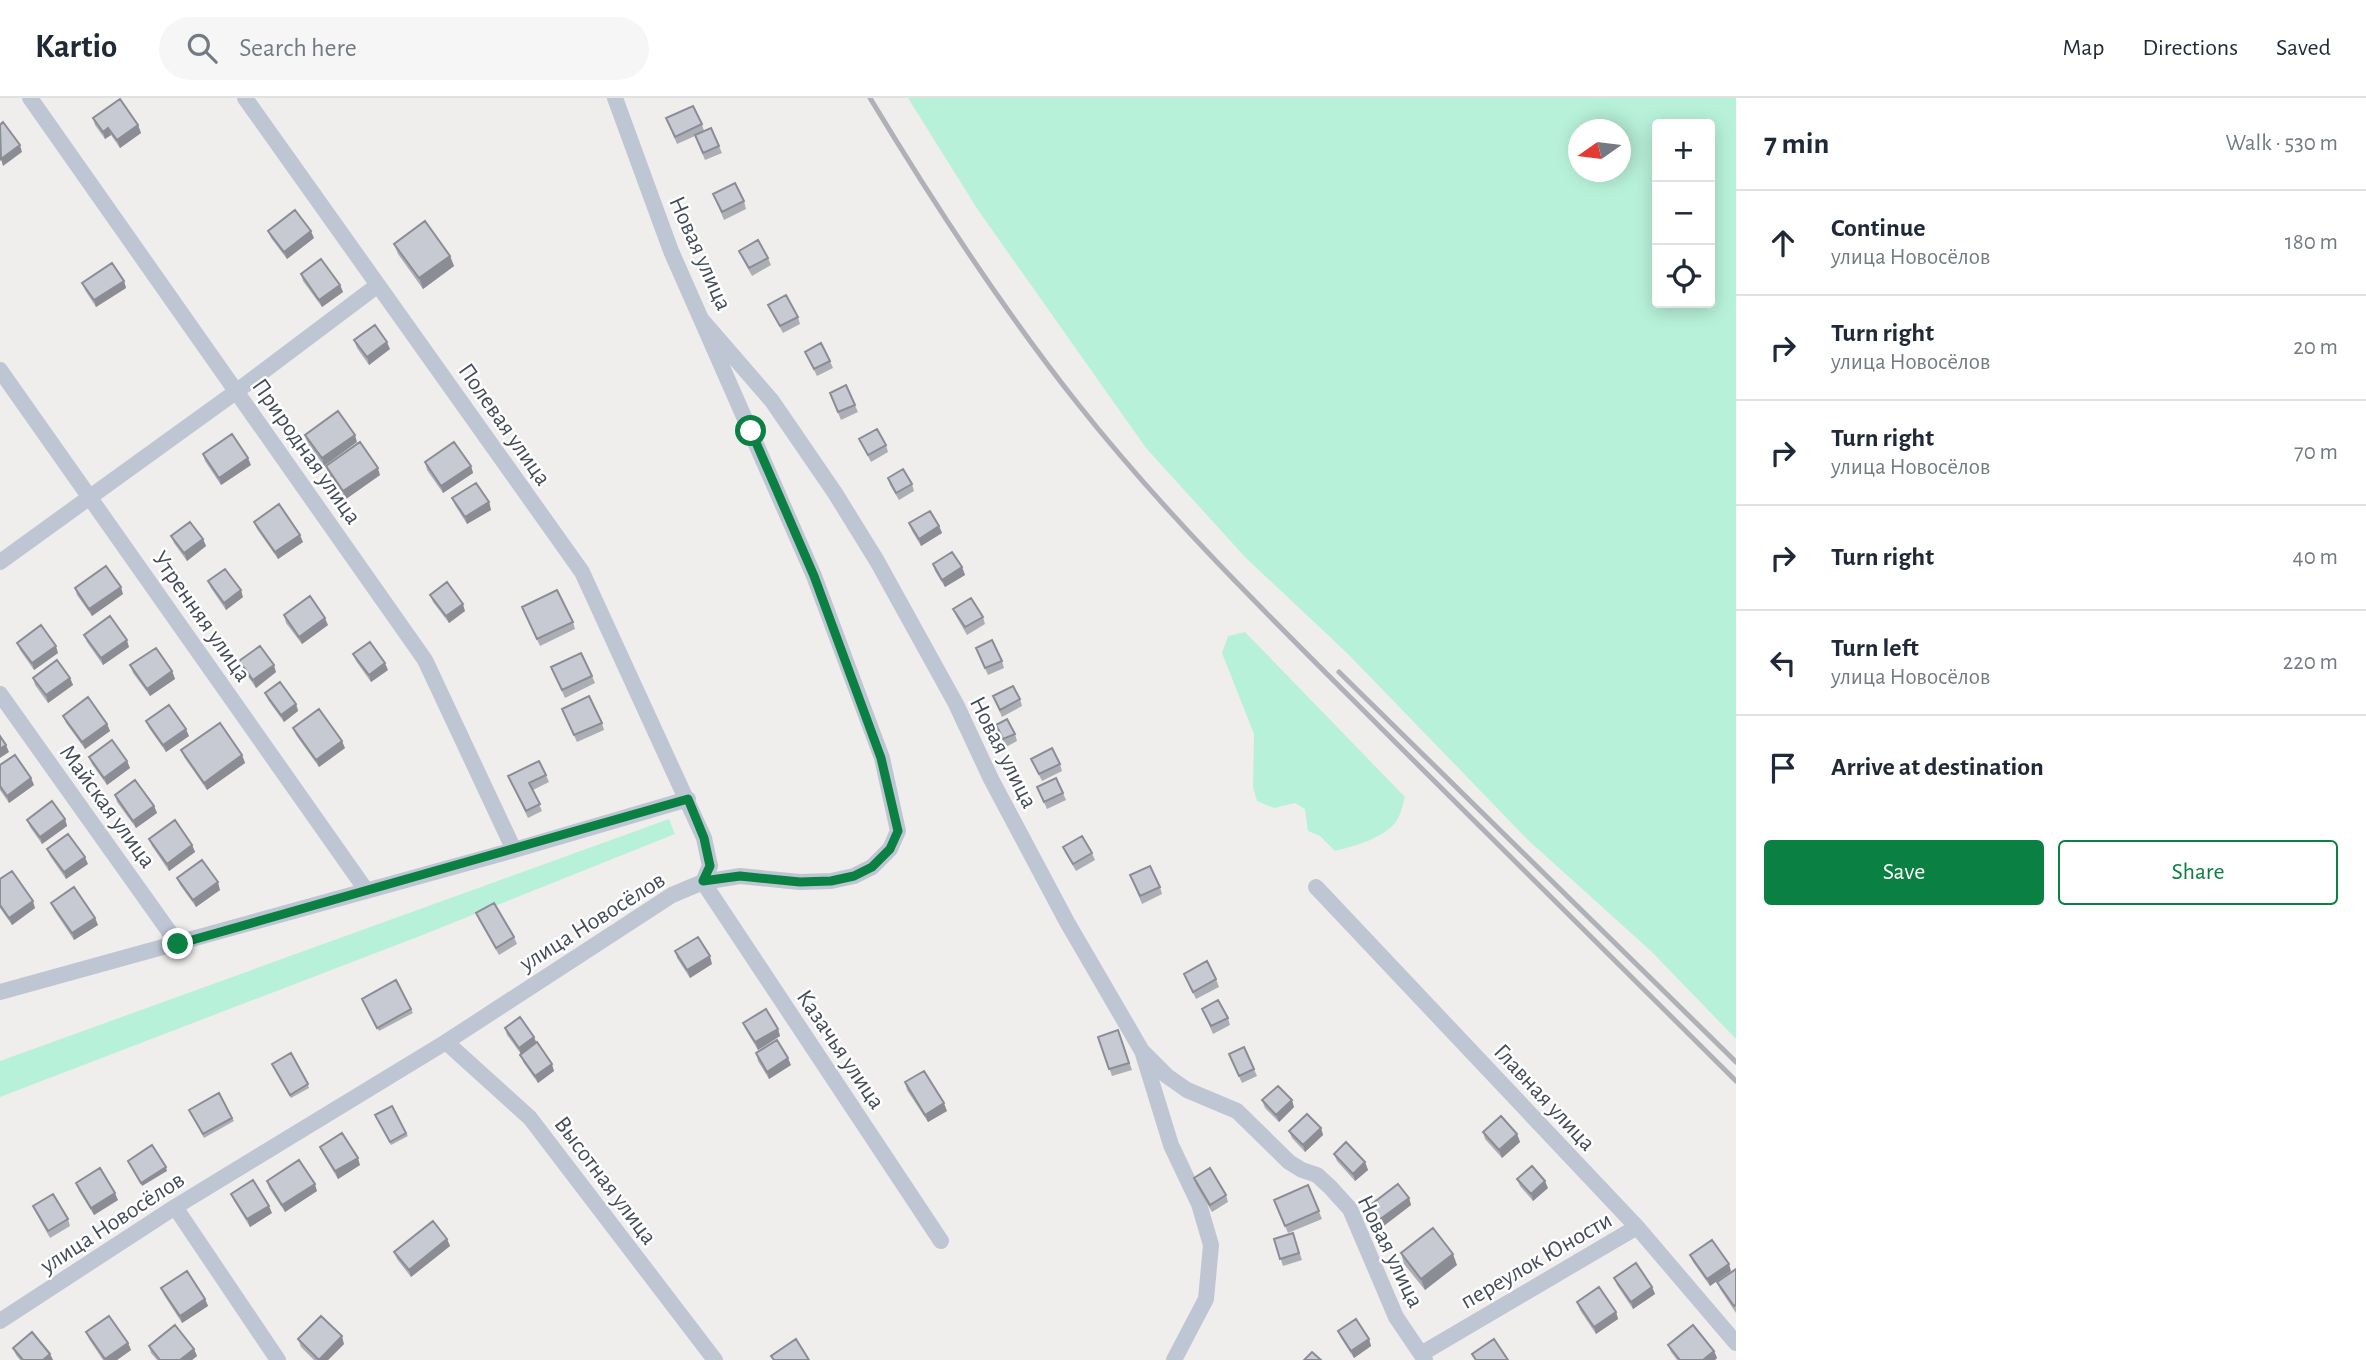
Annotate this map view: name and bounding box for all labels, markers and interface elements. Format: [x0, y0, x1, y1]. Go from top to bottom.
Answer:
search box [159, 17, 649, 80]
icon: search [183, 29, 221, 67]
text: Kartio [35, 31, 117, 64]
text: Search here [239, 35, 357, 61]
text: Map [2062, 36, 2104, 60]
text: Directions [2142, 36, 2238, 60]
text: Saved [2276, 36, 2331, 60]
north arrow [1568, 119, 1631, 182]
map controls [1652, 119, 1715, 308]
button: + [1652, 119, 1715, 182]
text: 7 min [1764, 129, 1829, 159]
text: Walk · 530 m [2226, 132, 2338, 155]
button: − [1652, 182, 1715, 245]
street label: Новая улица [664, 193, 736, 314]
text: Continue [1831, 215, 1926, 241]
icon: ahead [1764, 224, 1802, 262]
text: 180 m [2285, 231, 2338, 254]
button: locate [1652, 245, 1715, 308]
text: улица Новосёлов [1831, 246, 1990, 269]
text: Turn right [1831, 320, 1934, 346]
icon: right [1764, 329, 1802, 367]
text: 20 m [2293, 336, 2338, 359]
text: улица Новосёлов [1831, 351, 1990, 374]
street label: Полевая улица [453, 359, 555, 490]
street label: Природная улица [247, 374, 365, 529]
route start [735, 415, 766, 446]
text: Turn right [1831, 425, 1934, 451]
icon: right [1764, 434, 1802, 472]
text: 70 m [2294, 441, 2338, 464]
text: улица Новосёлов [1831, 456, 1990, 479]
icon: right [1764, 539, 1802, 577]
text: Turn right [1831, 544, 1934, 570]
text: 40 m [2293, 546, 2338, 569]
street label: Утренняя улица [147, 547, 255, 686]
text: Turn left [1831, 635, 1919, 661]
icon: left [1764, 644, 1802, 682]
text: 220 m [2283, 651, 2338, 674]
text: улица Новосёлов [1831, 666, 1990, 689]
street label: Новая улица [965, 693, 1042, 812]
street label: Майская улица [55, 741, 160, 873]
icon: arrive [1764, 749, 1802, 787]
text: Arrive at destination [1831, 754, 2044, 780]
button: Save [1764, 840, 2044, 905]
button: Share [2058, 840, 2338, 905]
street label: улица Новосёлов [515, 868, 669, 977]
route end [162, 928, 193, 959]
street label: Казачья улица [792, 986, 889, 1114]
street label: Главная улица [1489, 1040, 1600, 1156]
street label: Высотная улица [549, 1112, 661, 1249]
street label: улица Новосёлов [35, 1168, 189, 1279]
street label: Новая улица [1353, 1191, 1428, 1312]
street label: переулок Юности [1457, 1208, 1616, 1314]

